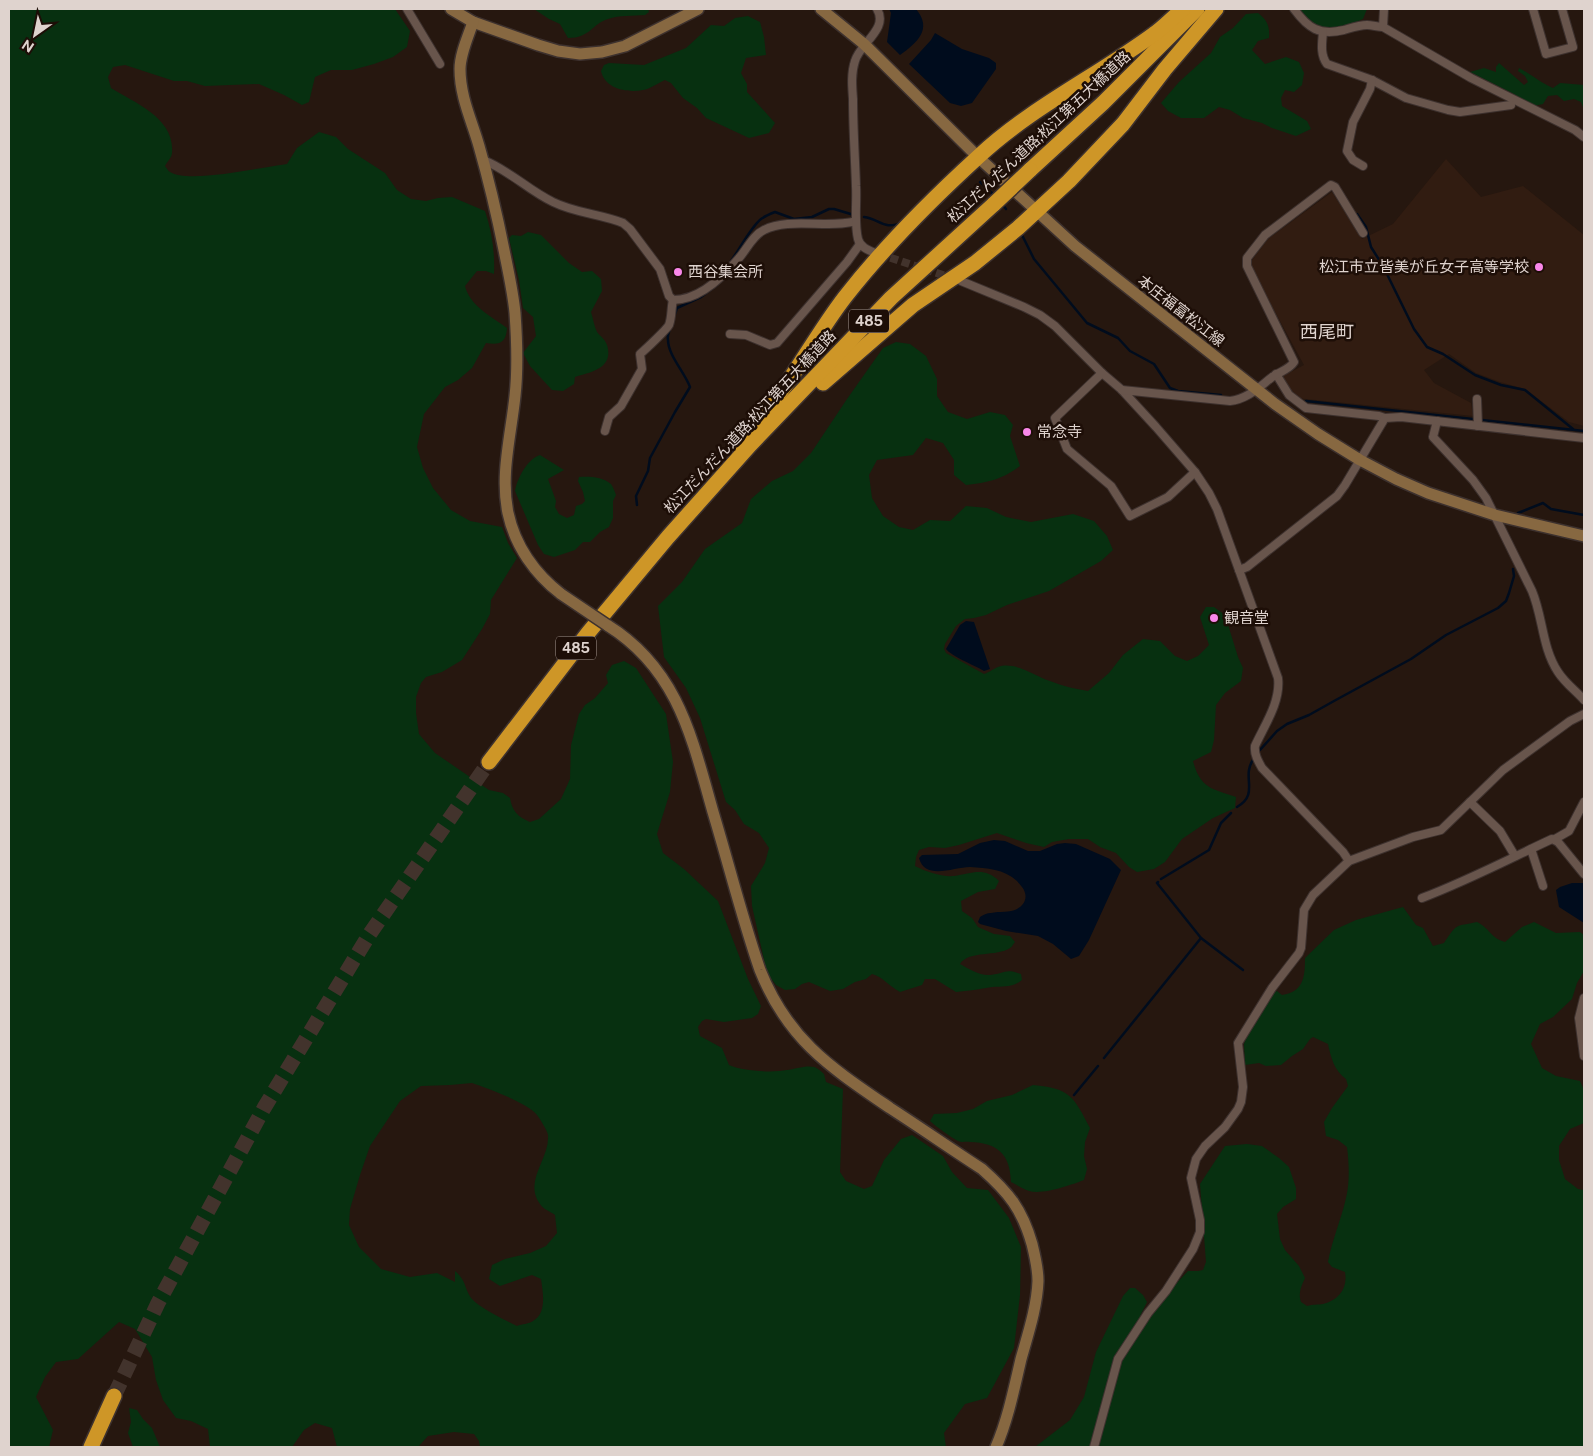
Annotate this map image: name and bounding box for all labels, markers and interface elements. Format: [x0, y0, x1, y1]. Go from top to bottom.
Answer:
north arrow [10, 10, 60, 60]
text: N [19, 36, 37, 56]
street label: 松江だんだん道路;松江第五大橋道路 [944, 47, 1134, 226]
place label: 松江市立皆美が丘女子高等学校 [1319, 258, 1529, 275]
marker: 松江市立皆美が丘女子高等学校 [1533, 261, 1545, 273]
place label: 西谷集会所 [688, 263, 763, 280]
marker: 西谷集会所 [672, 266, 684, 278]
street label: 本庄福富松江線 [1135, 272, 1228, 350]
road number: 485 [849, 310, 889, 332]
district label: 西尾町 [1300, 321, 1354, 342]
street label: 松江だんだん道路;松江第五大橋道路 [660, 327, 839, 517]
place label: 常念寺 [1037, 423, 1082, 440]
marker: 常念寺 [1021, 426, 1033, 438]
place label: 観音堂 [1224, 609, 1269, 626]
marker: 観音堂 [1208, 612, 1220, 624]
road number: 485 [556, 636, 596, 660]

